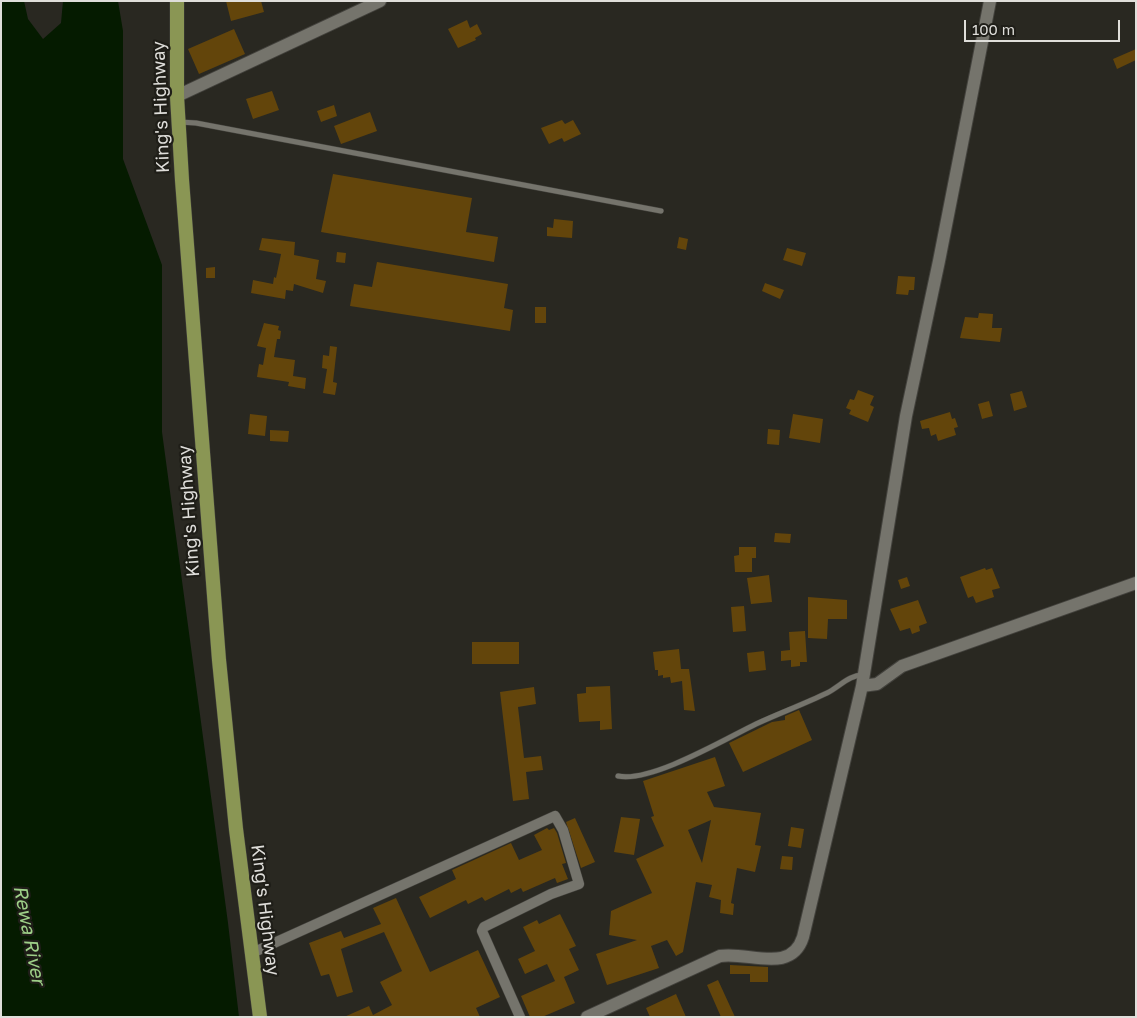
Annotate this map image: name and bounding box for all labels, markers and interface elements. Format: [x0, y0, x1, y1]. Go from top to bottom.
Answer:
scale bar [967, 10, 1123, 42]
text: 100 m [972, 20, 1015, 38]
street label: King's Highway [148, 41, 174, 173]
street label: King's Highway [174, 444, 204, 578]
street label: King's Highway [246, 843, 284, 977]
water label: Rewa River [8, 883, 50, 987]

